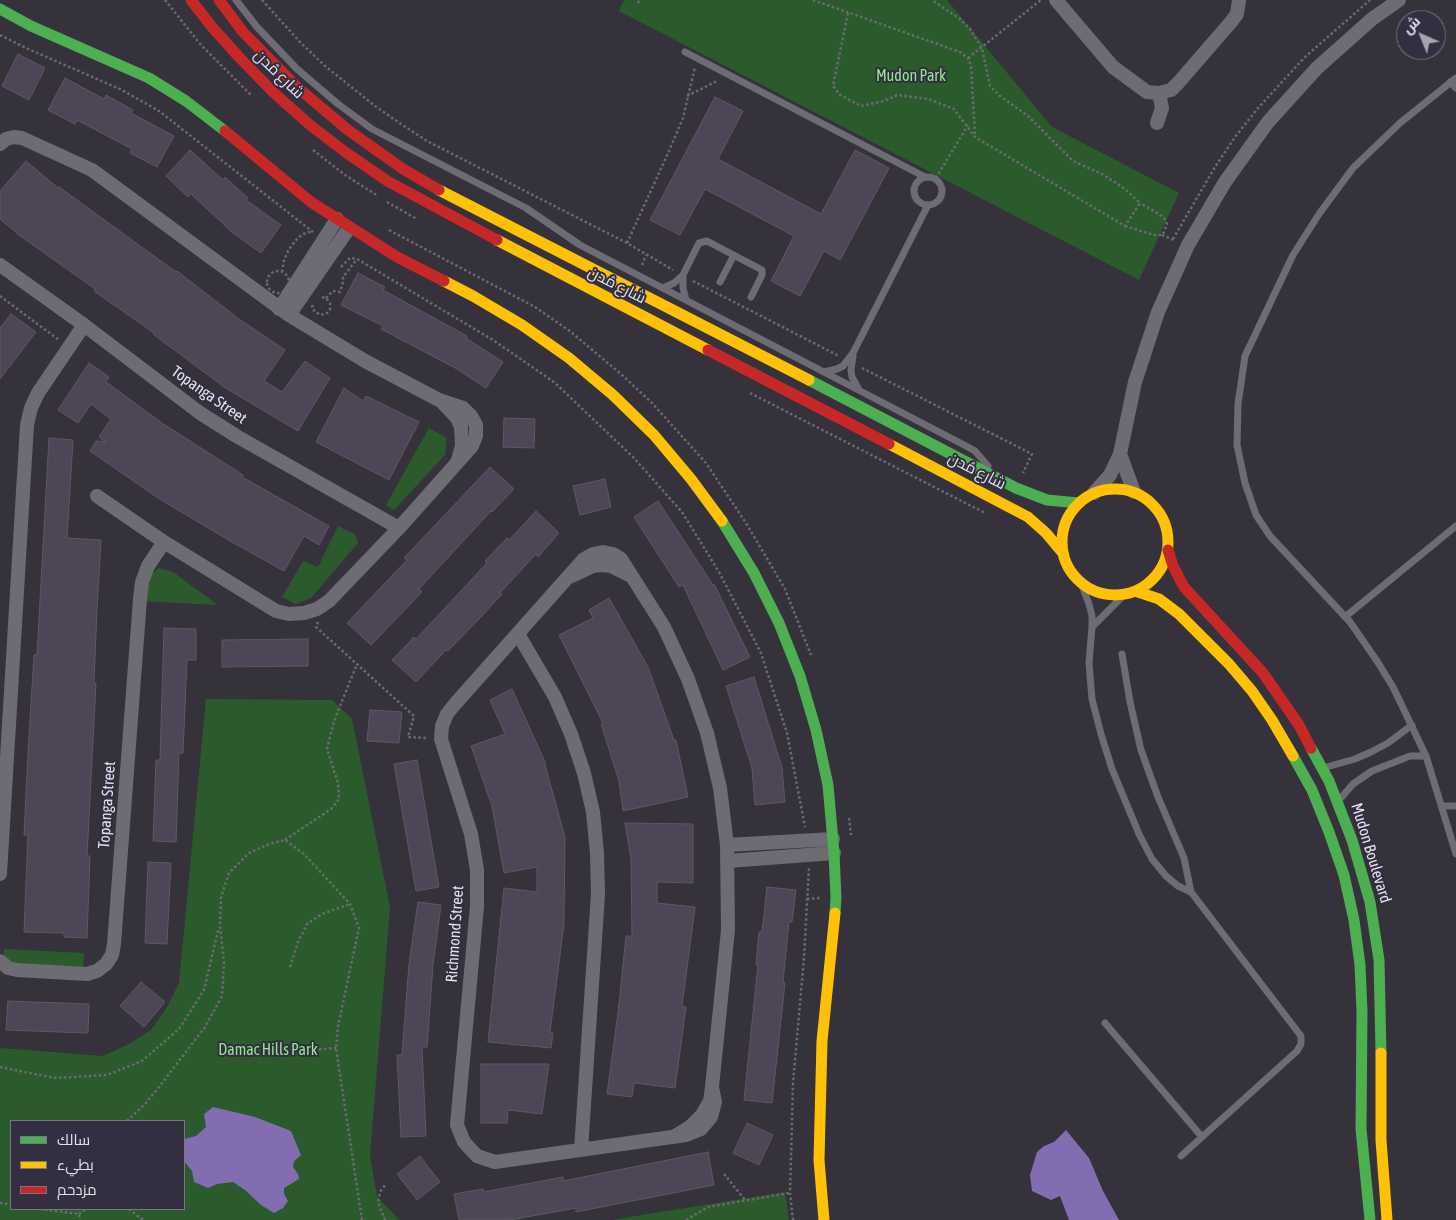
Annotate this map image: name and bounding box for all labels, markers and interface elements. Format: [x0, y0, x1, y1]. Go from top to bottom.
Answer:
north arrow [1396, 10, 1446, 60]
text: ش [1399, 13, 1423, 37]
street label: شارع مُدن [250, 45, 308, 103]
park label: Mudon Park [876, 66, 946, 86]
street label: شارع مُدن [585, 262, 649, 308]
street label: Topanga Street [168, 362, 250, 428]
street label: شارع مُدن [945, 448, 1009, 494]
street label: Topanga Street [94, 761, 120, 849]
street label: Mudon Boulevard [1347, 801, 1395, 905]
street label: Richmond Street [442, 885, 468, 983]
park label: Damac Hills Park [218, 1040, 318, 1060]
legend [10, 1120, 185, 1210]
text: سالك [57, 1131, 90, 1148]
text: بطيء [57, 1156, 94, 1173]
text: مزدحم [57, 1181, 97, 1198]

